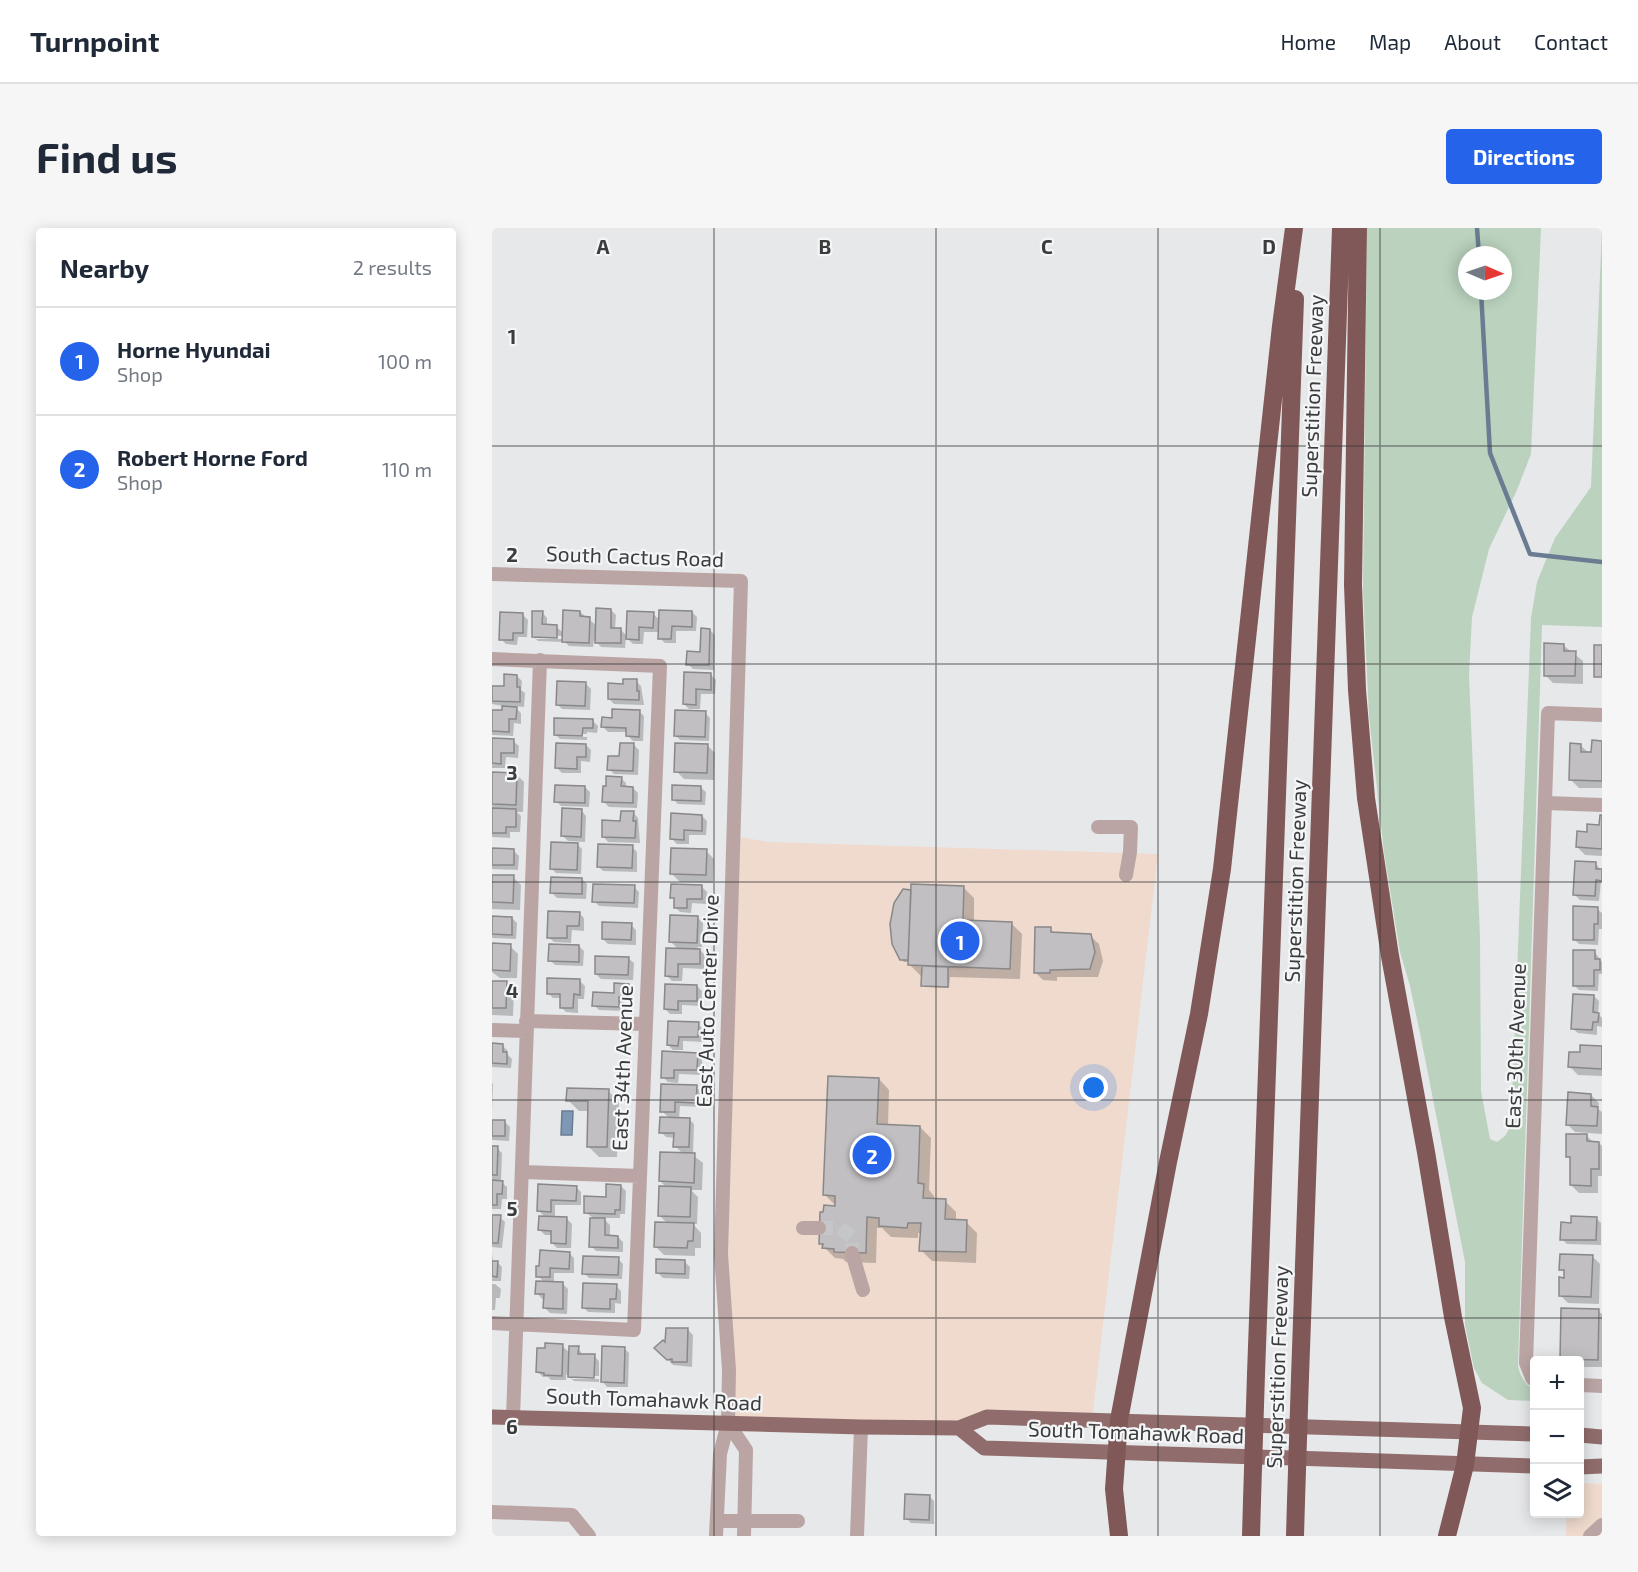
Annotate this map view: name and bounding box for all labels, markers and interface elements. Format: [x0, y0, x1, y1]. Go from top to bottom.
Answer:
text: Turnpoint [30, 24, 159, 58]
text: Home [1280, 29, 1336, 54]
text: Map [1369, 29, 1411, 54]
text: About [1444, 29, 1501, 54]
text: Contact [1534, 29, 1608, 54]
button: Directions [1446, 129, 1602, 184]
text: Find us [36, 131, 178, 181]
text: A [596, 234, 610, 258]
text: B [819, 234, 831, 258]
text: C [1041, 234, 1053, 258]
text: D [1262, 234, 1276, 258]
north arrow [1458, 246, 1512, 300]
text: Nearby [60, 252, 149, 283]
text: 2 results [353, 255, 432, 279]
street label: Superstition Freeway [1295, 294, 1328, 498]
text: 1 [508, 324, 516, 348]
text: Horne Hyundai [117, 336, 271, 362]
text: 1 [75, 349, 84, 373]
text: 100 m [378, 349, 432, 373]
text: Shop [117, 362, 163, 386]
text: Robert Horne Ford [117, 444, 308, 470]
text: 2 [74, 457, 85, 481]
text: 110 m [382, 457, 432, 481]
text: Shop [117, 470, 163, 494]
street label: South Cactus Road [546, 540, 724, 571]
text: 2 [506, 542, 518, 566]
text: 3 [506, 760, 518, 784]
street label: Superstition Freeway [1278, 779, 1311, 983]
street label: East Auto Center Drive [690, 894, 723, 1108]
pin: 1 [940, 918, 980, 964]
street label: East 30th Avenue [1499, 963, 1530, 1129]
text: 4 [506, 978, 519, 1002]
street label: East 34th Avenue [606, 985, 637, 1151]
your location [1079, 1073, 1108, 1102]
pin: 2 [852, 1132, 892, 1178]
text: 5 [506, 1196, 518, 1220]
street label: Superstition Freeway [1260, 1265, 1293, 1469]
map controls [1530, 1356, 1584, 1518]
button: + [1530, 1356, 1584, 1410]
street label: South Tomahawk Road [546, 1382, 763, 1415]
button: − [1530, 1410, 1584, 1464]
text: 6 [506, 1414, 518, 1438]
street label: South Tomahawk Road [1028, 1415, 1245, 1448]
button: layers [1530, 1464, 1584, 1518]

